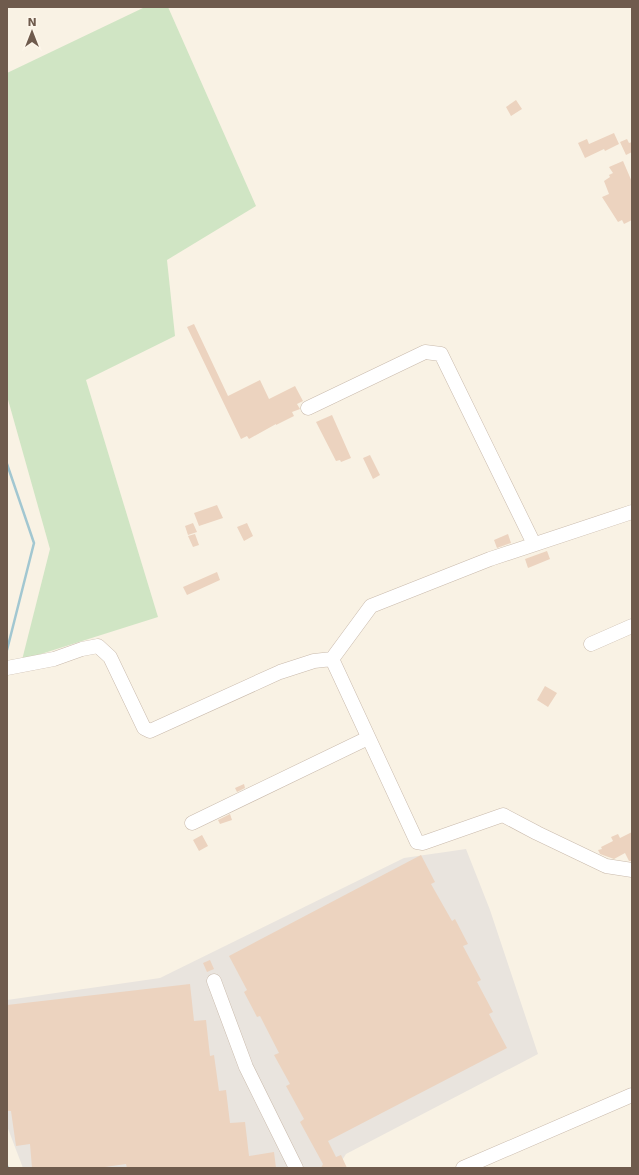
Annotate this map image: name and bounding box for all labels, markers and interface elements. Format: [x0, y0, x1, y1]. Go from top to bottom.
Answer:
north arrow [12, 12, 52, 52]
text: N [27, 16, 37, 29]

